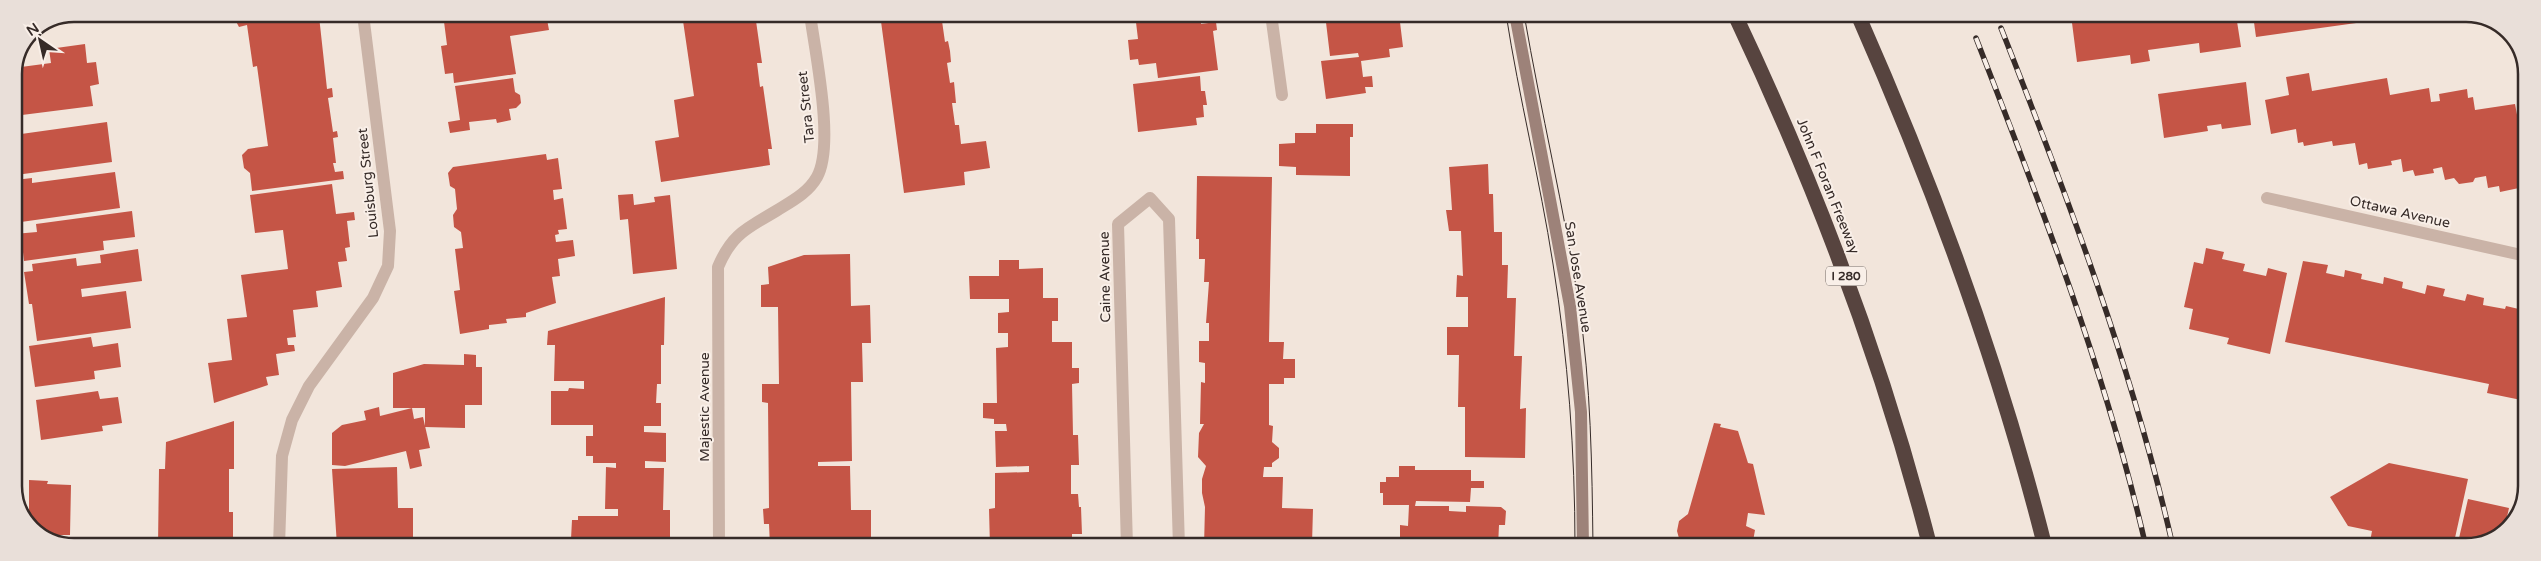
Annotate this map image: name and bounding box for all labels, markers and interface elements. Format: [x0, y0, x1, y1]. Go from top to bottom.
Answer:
north arrow [15, 15, 65, 65]
text: N [24, 19, 42, 40]
street label: Tara Street [794, 70, 818, 144]
street label: John F Foran Freeway [1793, 116, 1863, 257]
street label: Louisburg Street [354, 127, 382, 239]
street label: Ottawa Avenue [2348, 192, 2452, 232]
street label: San Jose Avenue [1561, 220, 1595, 334]
street label: Caine Avenue [1096, 231, 1114, 323]
road number: I 280 [1826, 266, 1866, 286]
street label: Majestic Avenue [696, 352, 713, 462]

